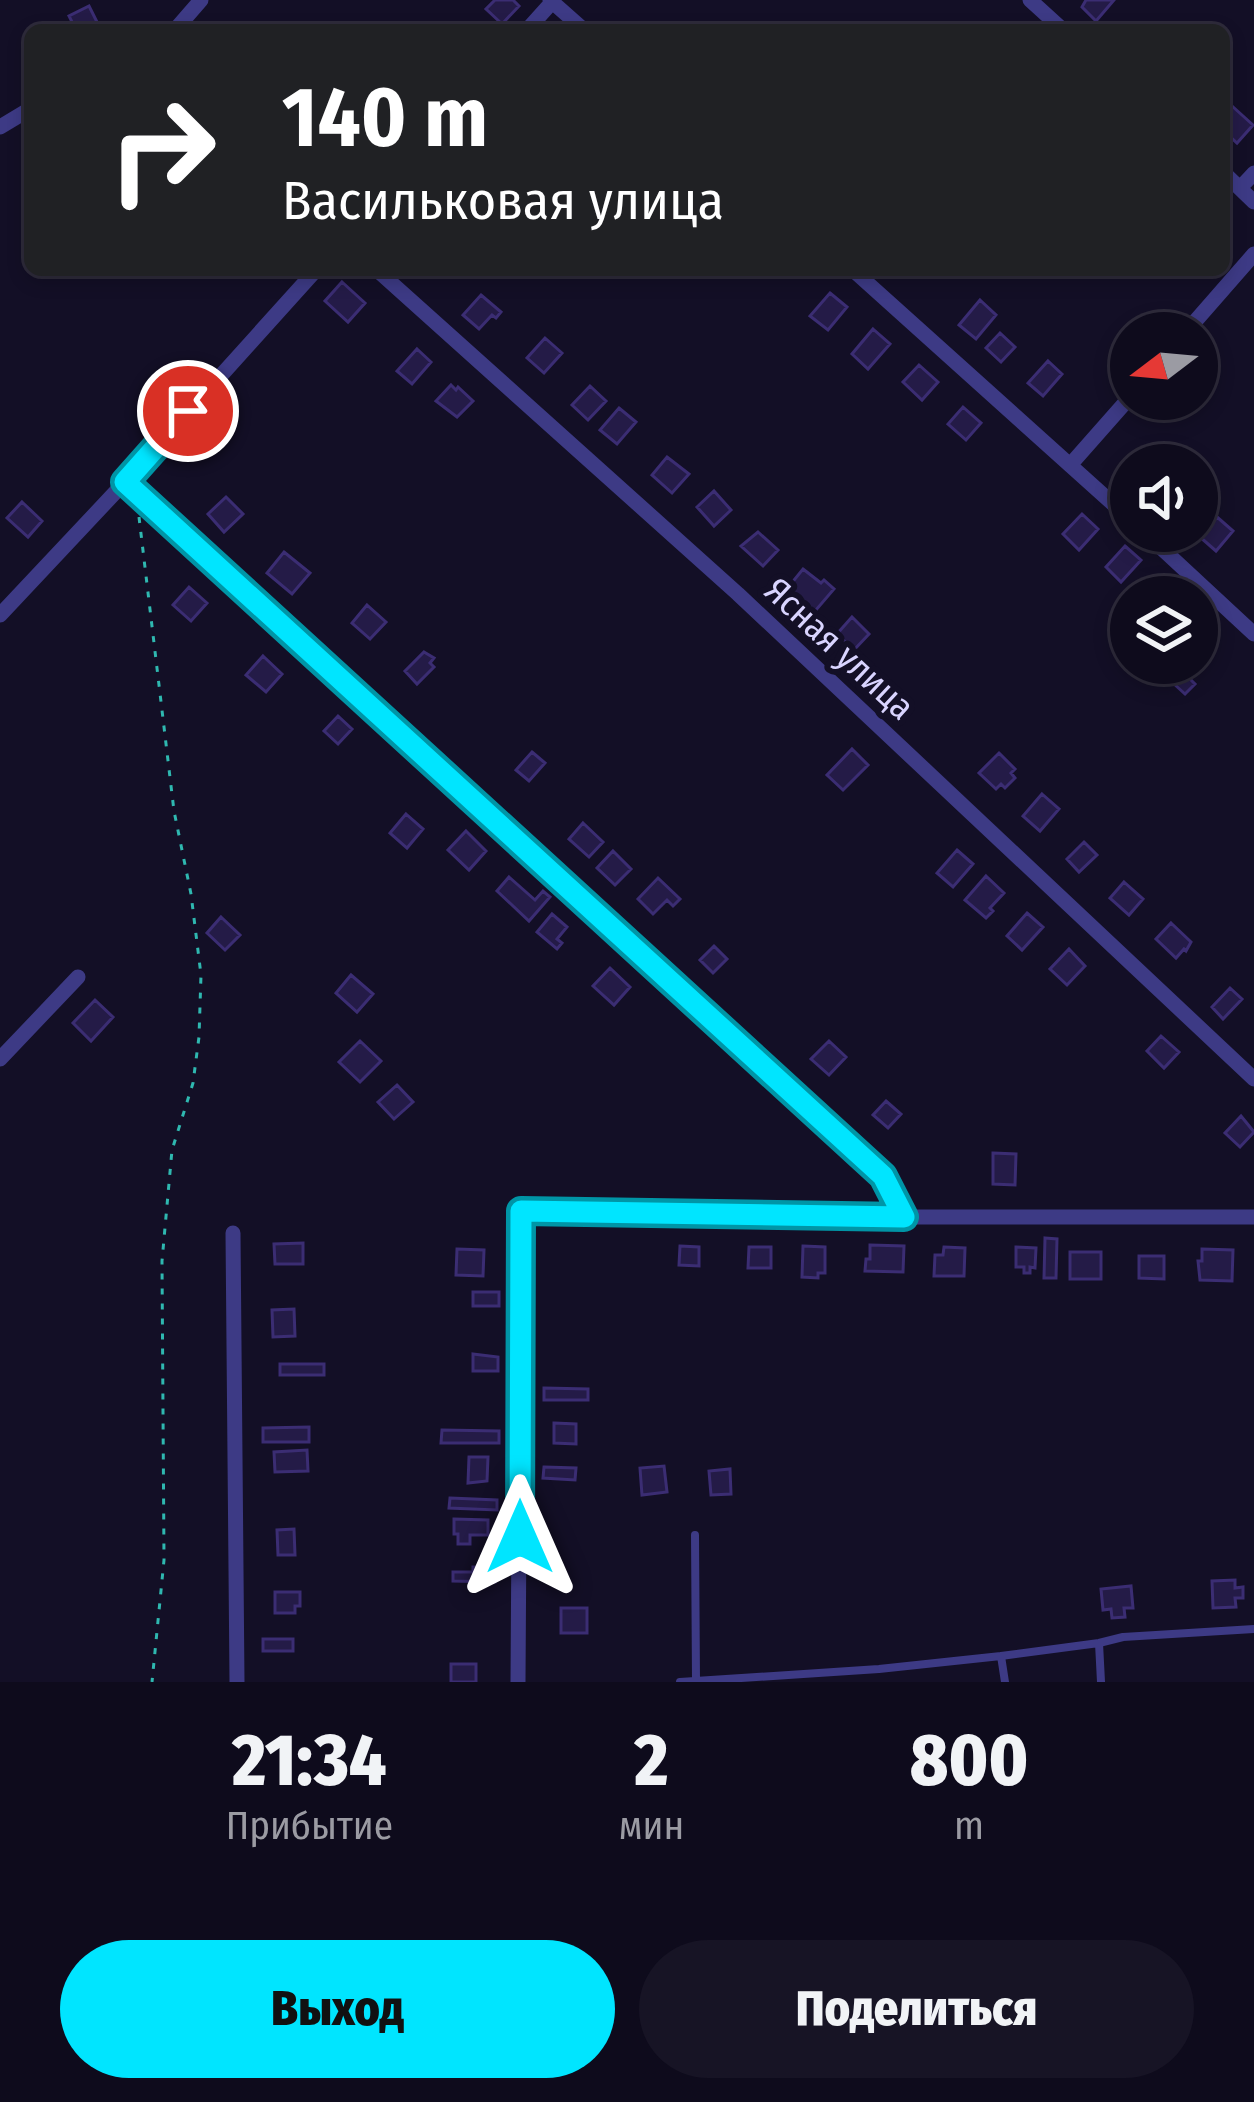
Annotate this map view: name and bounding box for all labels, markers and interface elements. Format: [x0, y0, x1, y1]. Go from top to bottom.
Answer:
text: 140 m [282, 67, 488, 168]
icon: right [84, 72, 240, 228]
text: Васильковая улица [282, 169, 724, 233]
north arrow [1110, 312, 1218, 420]
map controls [1110, 312, 1218, 684]
pin [137, 360, 239, 462]
icon: arrive [155, 378, 221, 444]
button: sound [1110, 444, 1218, 552]
street label: Ясная улица [755, 568, 923, 729]
button: layers [1110, 576, 1218, 684]
position arrow [457, 1474, 583, 1600]
text: 21:34 [232, 1718, 386, 1804]
text: 2 [635, 1718, 668, 1804]
text: 800 [910, 1718, 1028, 1804]
text: Прибытие [226, 1803, 393, 1849]
text: мин [619, 1803, 684, 1849]
text: m [954, 1803, 984, 1849]
button: Выход [60, 1940, 615, 2078]
button: Поделиться [639, 1940, 1194, 2078]

